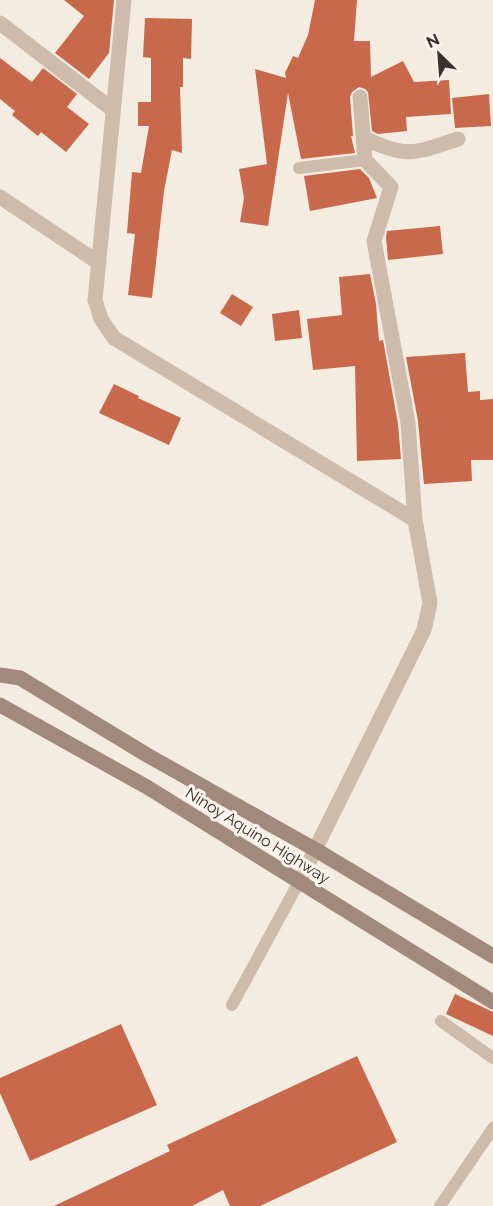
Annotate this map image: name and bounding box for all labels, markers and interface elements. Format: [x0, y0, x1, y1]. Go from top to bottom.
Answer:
north arrow [409, 24, 469, 84]
text: N [423, 30, 442, 52]
street label: Ninoy Aquino Highway [182, 783, 334, 888]

